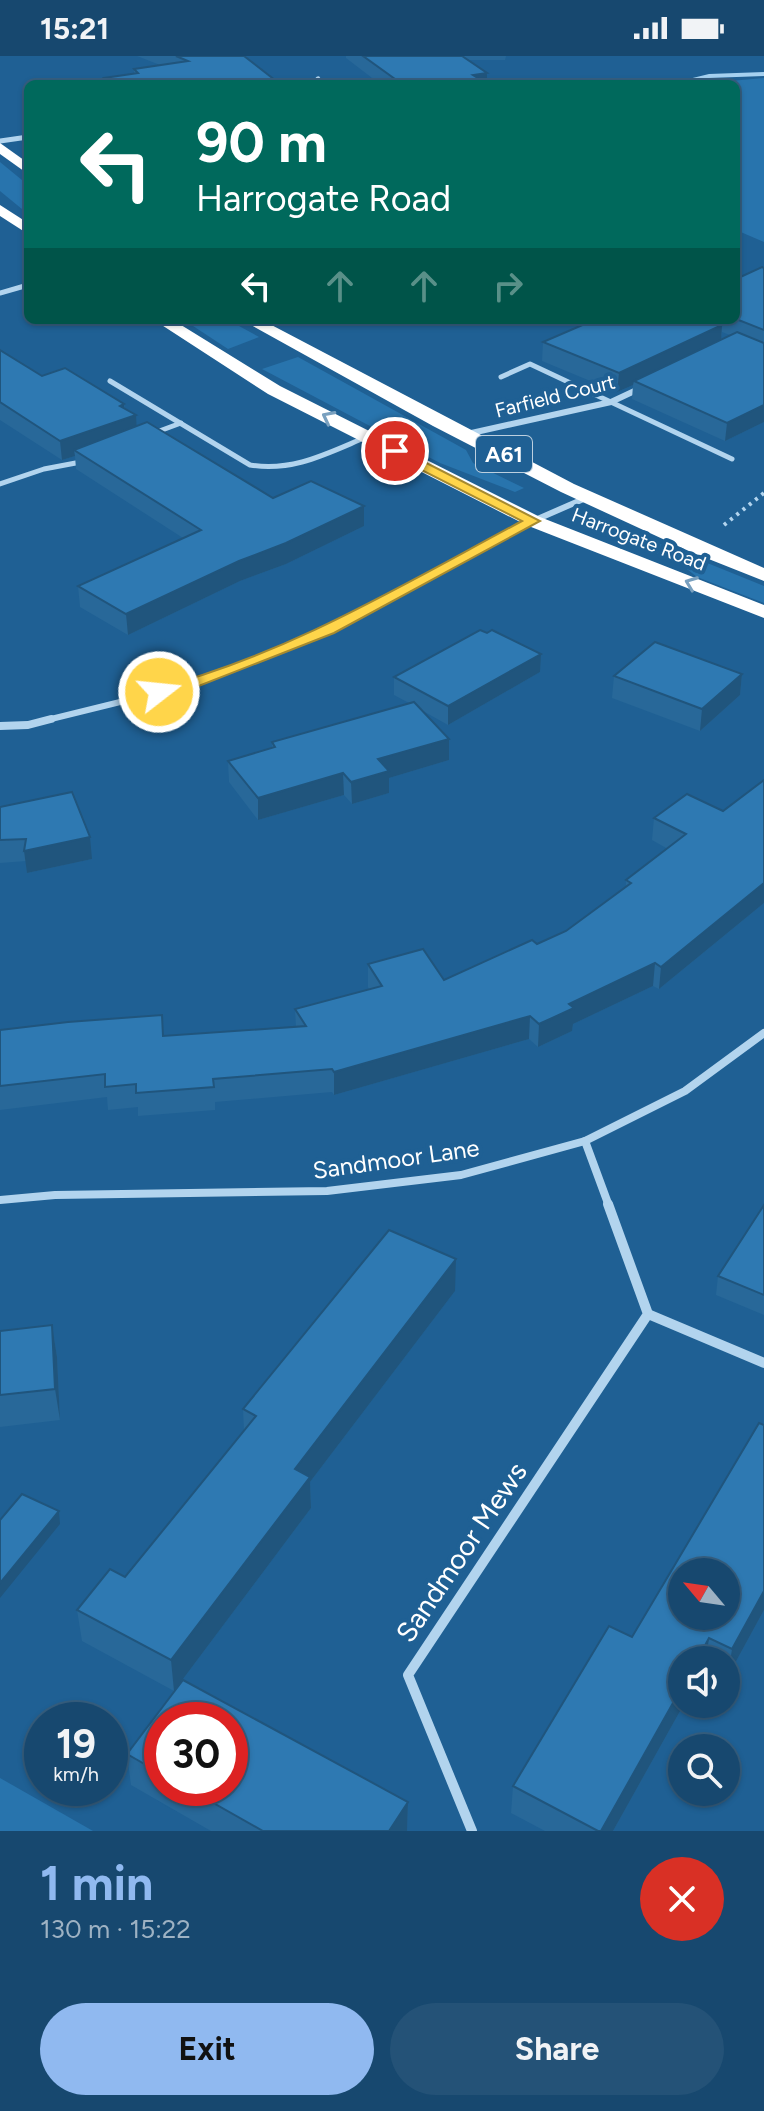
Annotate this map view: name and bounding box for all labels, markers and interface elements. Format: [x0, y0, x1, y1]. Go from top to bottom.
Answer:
text: 15:21 [40, 10, 109, 47]
text: 90 m [196, 109, 327, 176]
icon: left [64, 112, 168, 216]
text: Harrogate Road [196, 177, 451, 220]
icon: left [234, 264, 278, 308]
icon: ahead [318, 264, 362, 308]
icon: ahead [402, 264, 446, 308]
icon: right [486, 264, 530, 308]
street label: Farfield Court [492, 369, 618, 423]
one-way arrow [322, 411, 337, 427]
pin [361, 417, 429, 485]
icon: arrive [373, 429, 417, 473]
road number: A61 [476, 436, 532, 472]
street label: Harrogate Road [569, 502, 709, 576]
one-way arrow [685, 576, 699, 593]
position arrow [117, 650, 201, 734]
street label: Sandmoor Lane [311, 1133, 481, 1185]
street label: Sandmoor Mews [388, 1456, 534, 1648]
north arrow [668, 1558, 740, 1630]
map controls [668, 1558, 740, 1806]
button: sound [668, 1646, 740, 1718]
speed limit sign: 30 [144, 1702, 248, 1806]
text: 19 [56, 1720, 96, 1768]
button: search [668, 1734, 740, 1806]
text: km/h [53, 1762, 99, 1786]
text: 1 min [40, 1854, 153, 1912]
button: close [640, 1857, 724, 1941]
text: 130 m · 15:22 [40, 1913, 191, 1945]
button: Exit [40, 2003, 374, 2095]
button: Share [390, 2003, 724, 2095]

